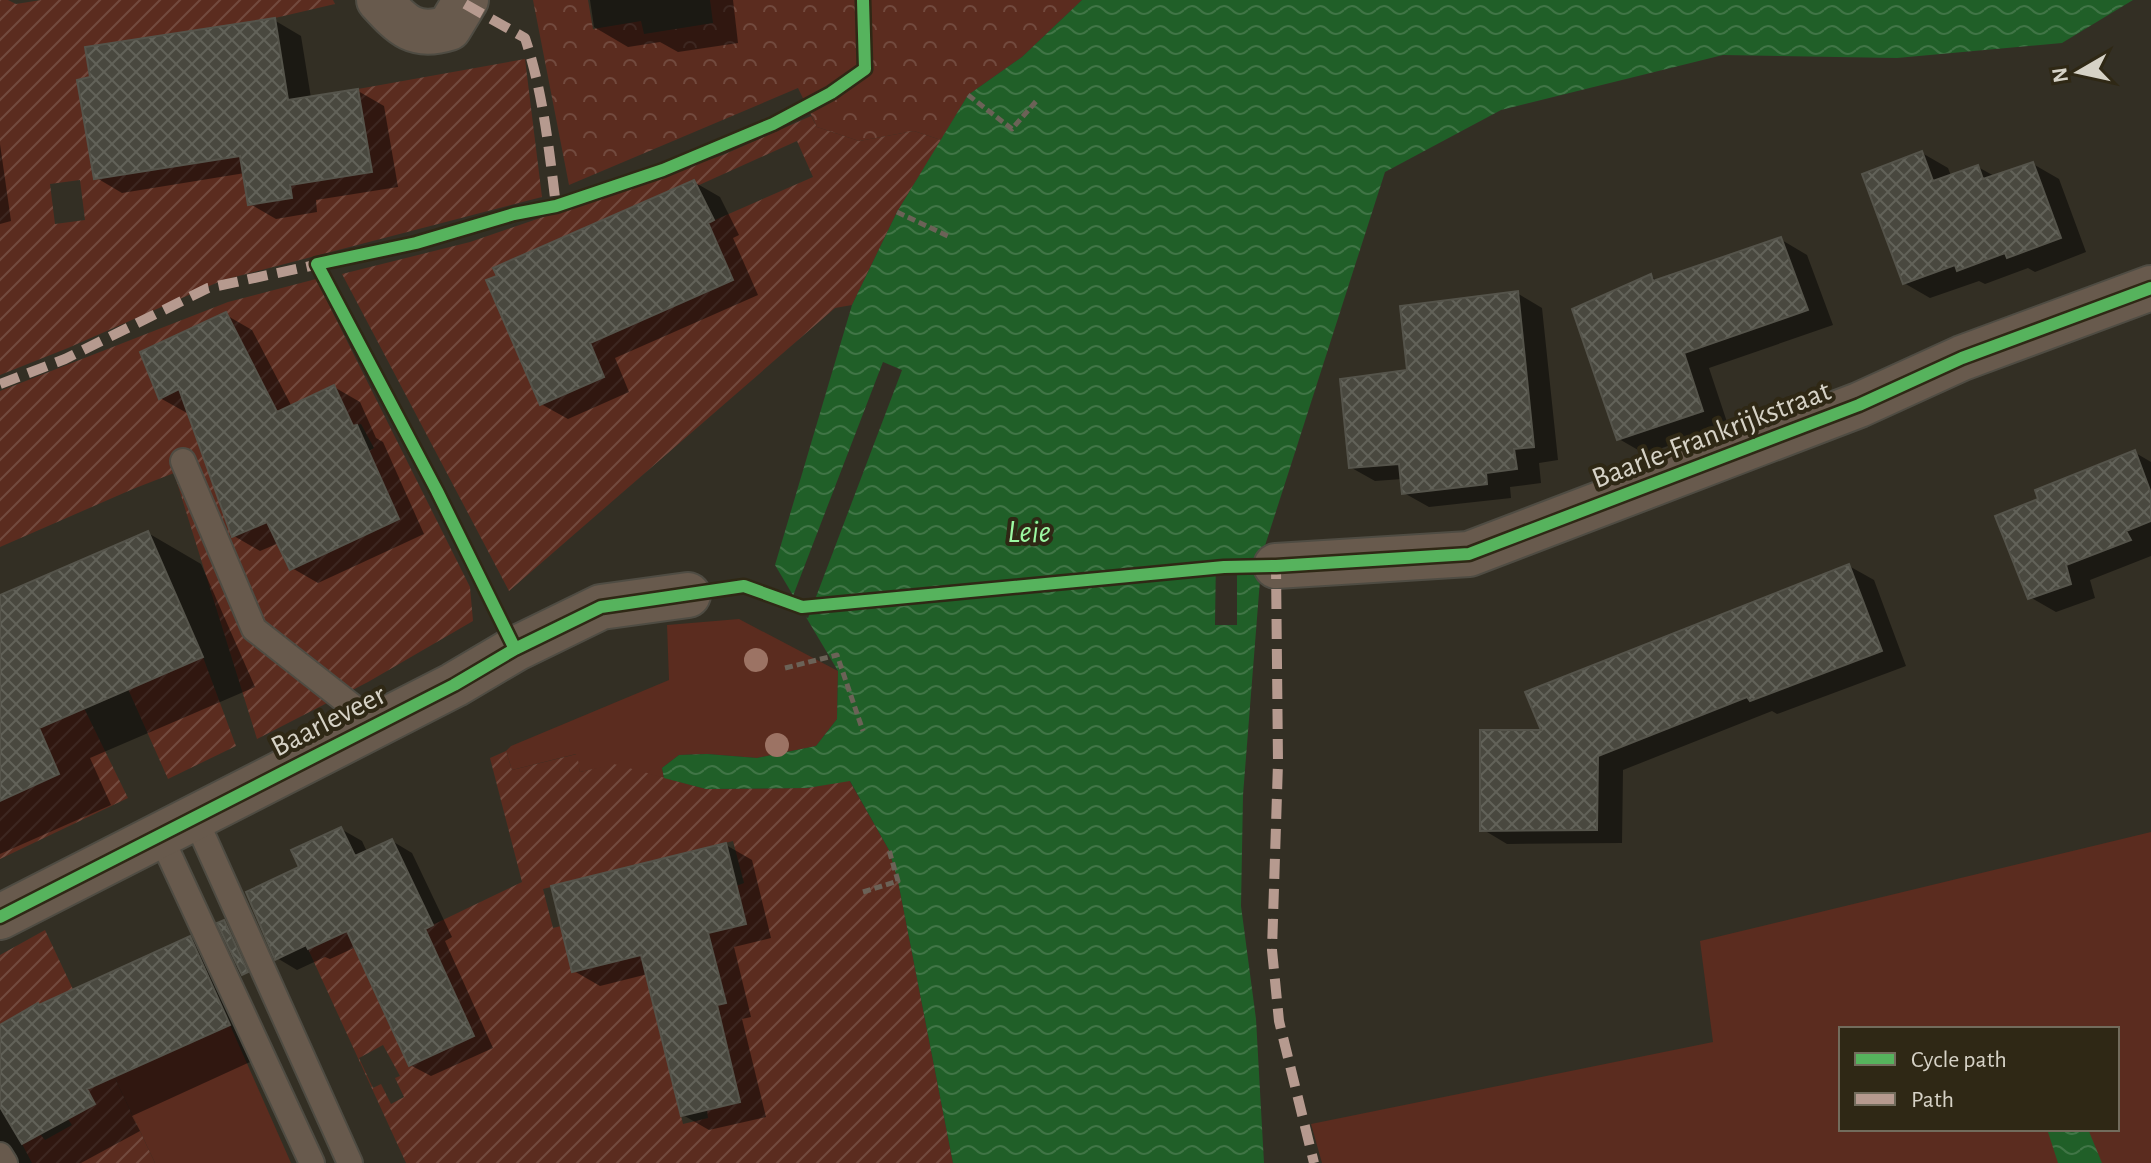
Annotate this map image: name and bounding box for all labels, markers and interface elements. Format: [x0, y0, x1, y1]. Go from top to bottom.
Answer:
north arrow [2039, 32, 2119, 112]
text: N [2048, 66, 2072, 84]
street label: Baarle-Frankrijkstraat [1588, 375, 1835, 494]
water label: Leie [1007, 516, 1051, 548]
street label: Baarleveer [266, 679, 391, 762]
legend [1839, 1027, 2119, 1131]
text: Cycle path [1911, 1048, 2007, 1072]
text: Path [1911, 1088, 1954, 1112]

